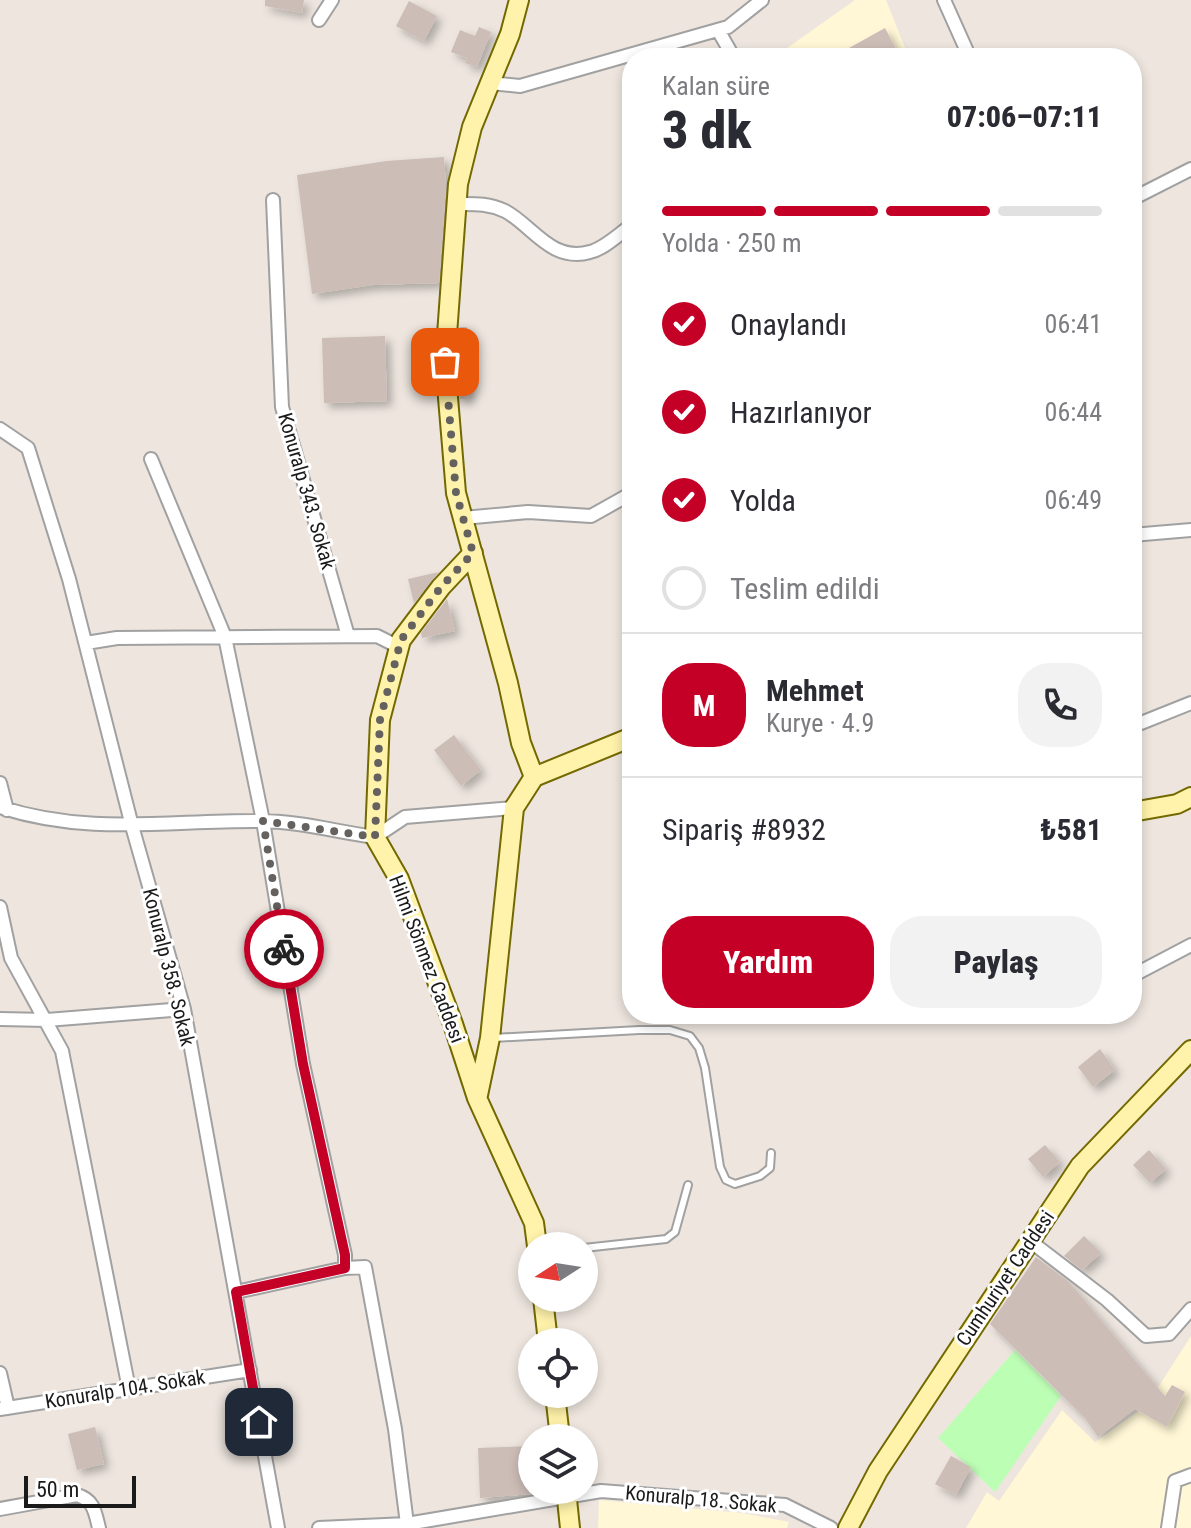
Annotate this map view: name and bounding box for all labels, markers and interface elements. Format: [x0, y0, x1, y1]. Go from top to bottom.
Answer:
text: Kalan süre [662, 71, 770, 101]
text: 07:06–07:11 [947, 99, 1102, 134]
text: 3 dk [662, 100, 751, 161]
text: Yolda · 250 m [662, 228, 802, 258]
icon: check [662, 302, 706, 346]
text: Onaylandı [730, 307, 847, 342]
text: 06:41 [1045, 309, 1102, 339]
pin [411, 328, 479, 396]
icon: bag [423, 340, 467, 384]
icon: check [662, 390, 706, 434]
text: Hazırlanıyor [730, 395, 872, 430]
text: 06:44 [1045, 397, 1102, 427]
street label: Konuralp 343. Sokak [273, 410, 341, 572]
icon: check [662, 478, 706, 522]
text: Yolda [730, 483, 796, 518]
text: 06:49 [1045, 485, 1102, 515]
text: Teslim edildi [730, 571, 880, 606]
button: phone [1018, 663, 1102, 747]
text: Mehmet [766, 673, 864, 708]
text: M [693, 688, 715, 723]
text: Kurye · 4.9 [766, 708, 874, 738]
text: Sipariş #8932 [662, 812, 826, 847]
text: ₺581 [1040, 812, 1102, 847]
street label: Hilmi Sönmez Caddesi [384, 872, 470, 1046]
street label: Konuralp 358. Sokak [138, 886, 200, 1048]
courier [244, 909, 324, 989]
button: Yardım [662, 916, 874, 1008]
button: Paylaş [890, 916, 1102, 1008]
icon: bike [262, 927, 306, 971]
street label: Cumhuriyet Caddesi [951, 1206, 1059, 1350]
north arrow [518, 1232, 598, 1312]
map controls [518, 1232, 598, 1504]
button: locate [518, 1328, 598, 1408]
street label: Konuralp 104. Sokak [43, 1364, 207, 1414]
pin [225, 1388, 293, 1456]
icon: home [237, 1400, 281, 1444]
button: layers [518, 1424, 598, 1504]
scale bar [24, 1472, 136, 1508]
text: 50 m [36, 1477, 79, 1502]
street label: Konuralp 18. Sokak [624, 1480, 778, 1518]

